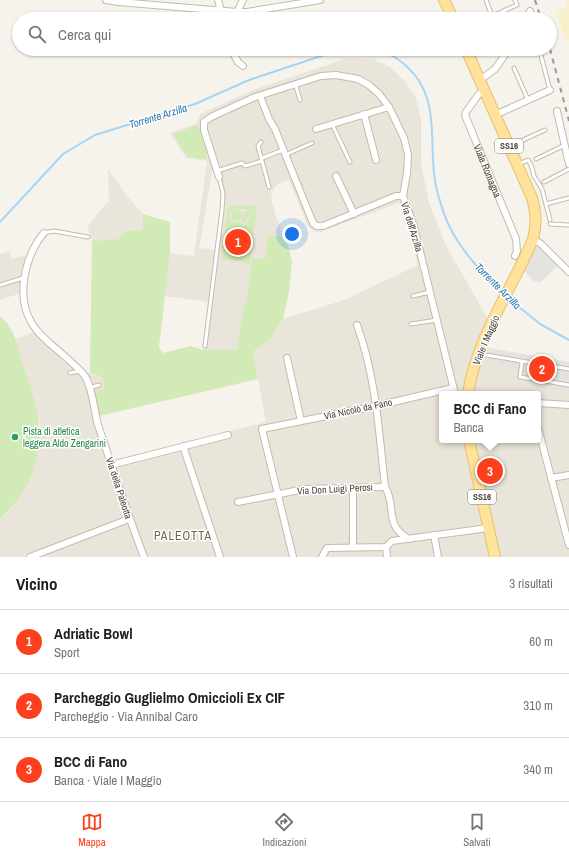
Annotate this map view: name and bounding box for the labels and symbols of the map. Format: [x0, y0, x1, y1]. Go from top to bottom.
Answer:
water label: Torrente Arzilla [127, 101, 189, 131]
road number: SS16 [495, 139, 523, 153]
street label: Viale Romagna [471, 142, 505, 200]
street label: Via dell'Arzilla [398, 200, 426, 254]
your location [282, 224, 302, 244]
pin: 1 [225, 227, 251, 257]
water label: Torrente Arzilla [472, 260, 524, 312]
street label: Viale I Maggio [470, 313, 502, 367]
pin: 2 [529, 354, 555, 384]
street label: Via Nicolò da Fano [323, 395, 394, 423]
place label: Pista di atletica leggera Aldo Zengarini [23, 425, 106, 450]
marker: Pista di atletica leggera Aldo Zengarini [10, 432, 20, 442]
street label: Via della Paleotta [103, 455, 135, 521]
pin: 3 [477, 456, 503, 486]
street label: Via Don Luigi Perosi [297, 481, 373, 497]
road number: SS16 [468, 490, 496, 504]
district label: PALEOTTA [154, 528, 212, 544]

